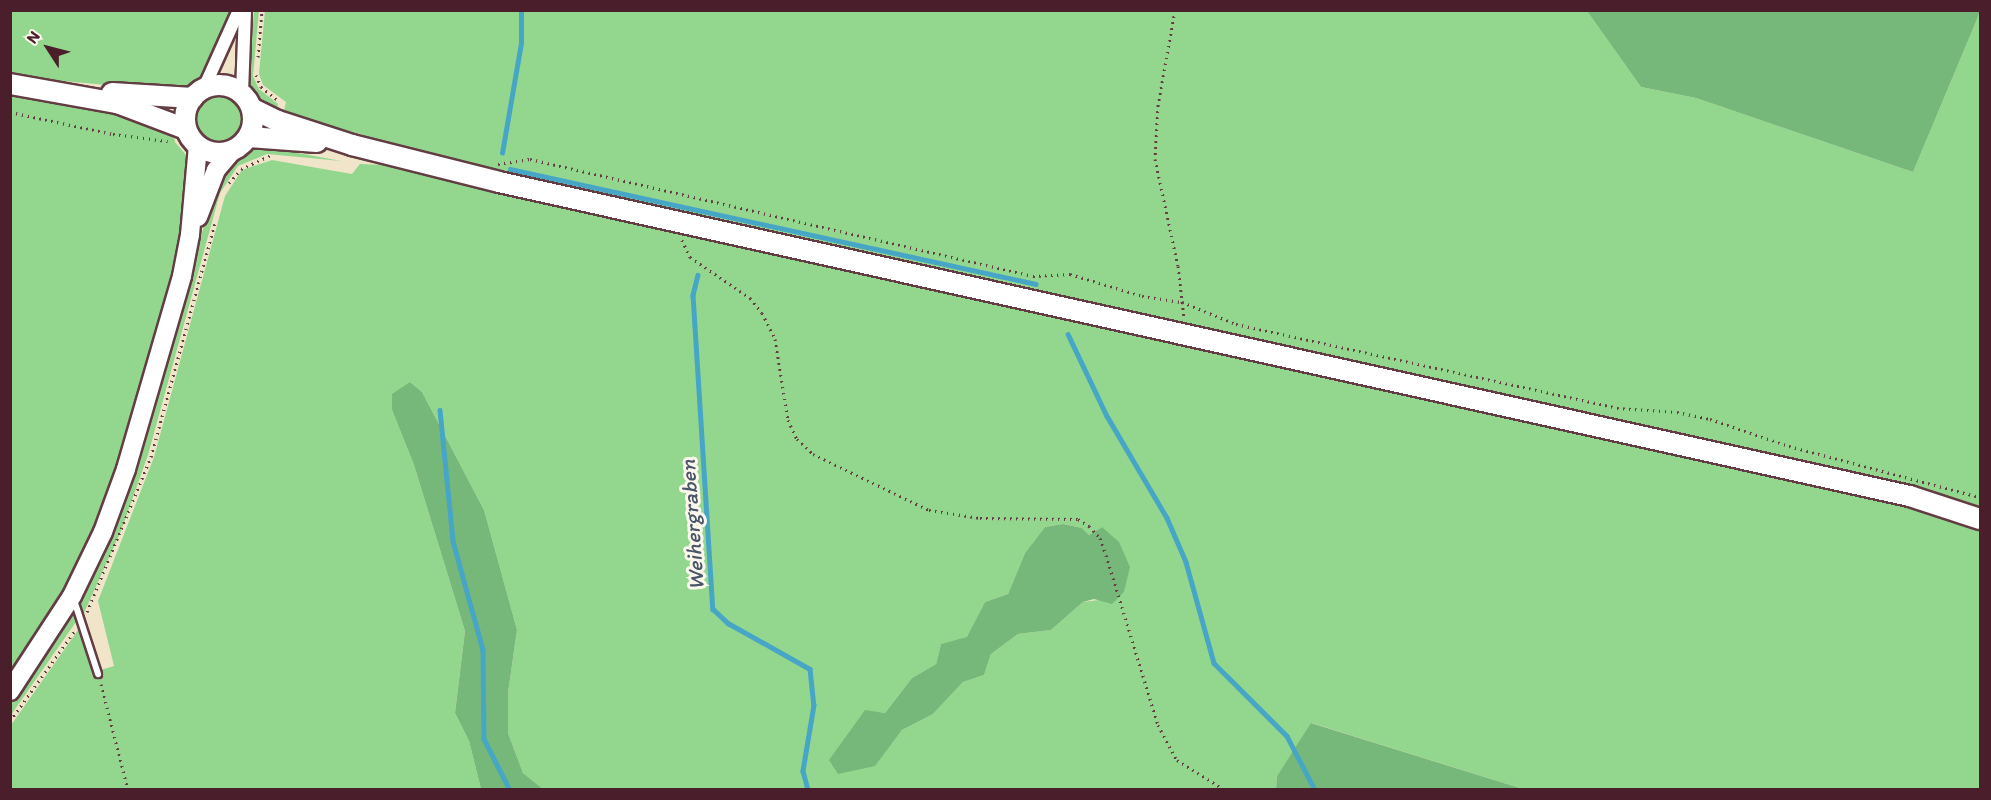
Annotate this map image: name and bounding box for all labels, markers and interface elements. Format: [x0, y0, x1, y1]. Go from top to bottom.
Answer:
north arrow [18, 18, 78, 78]
text: N [22, 27, 44, 47]
water label: Weihergraben [674, 459, 710, 591]

